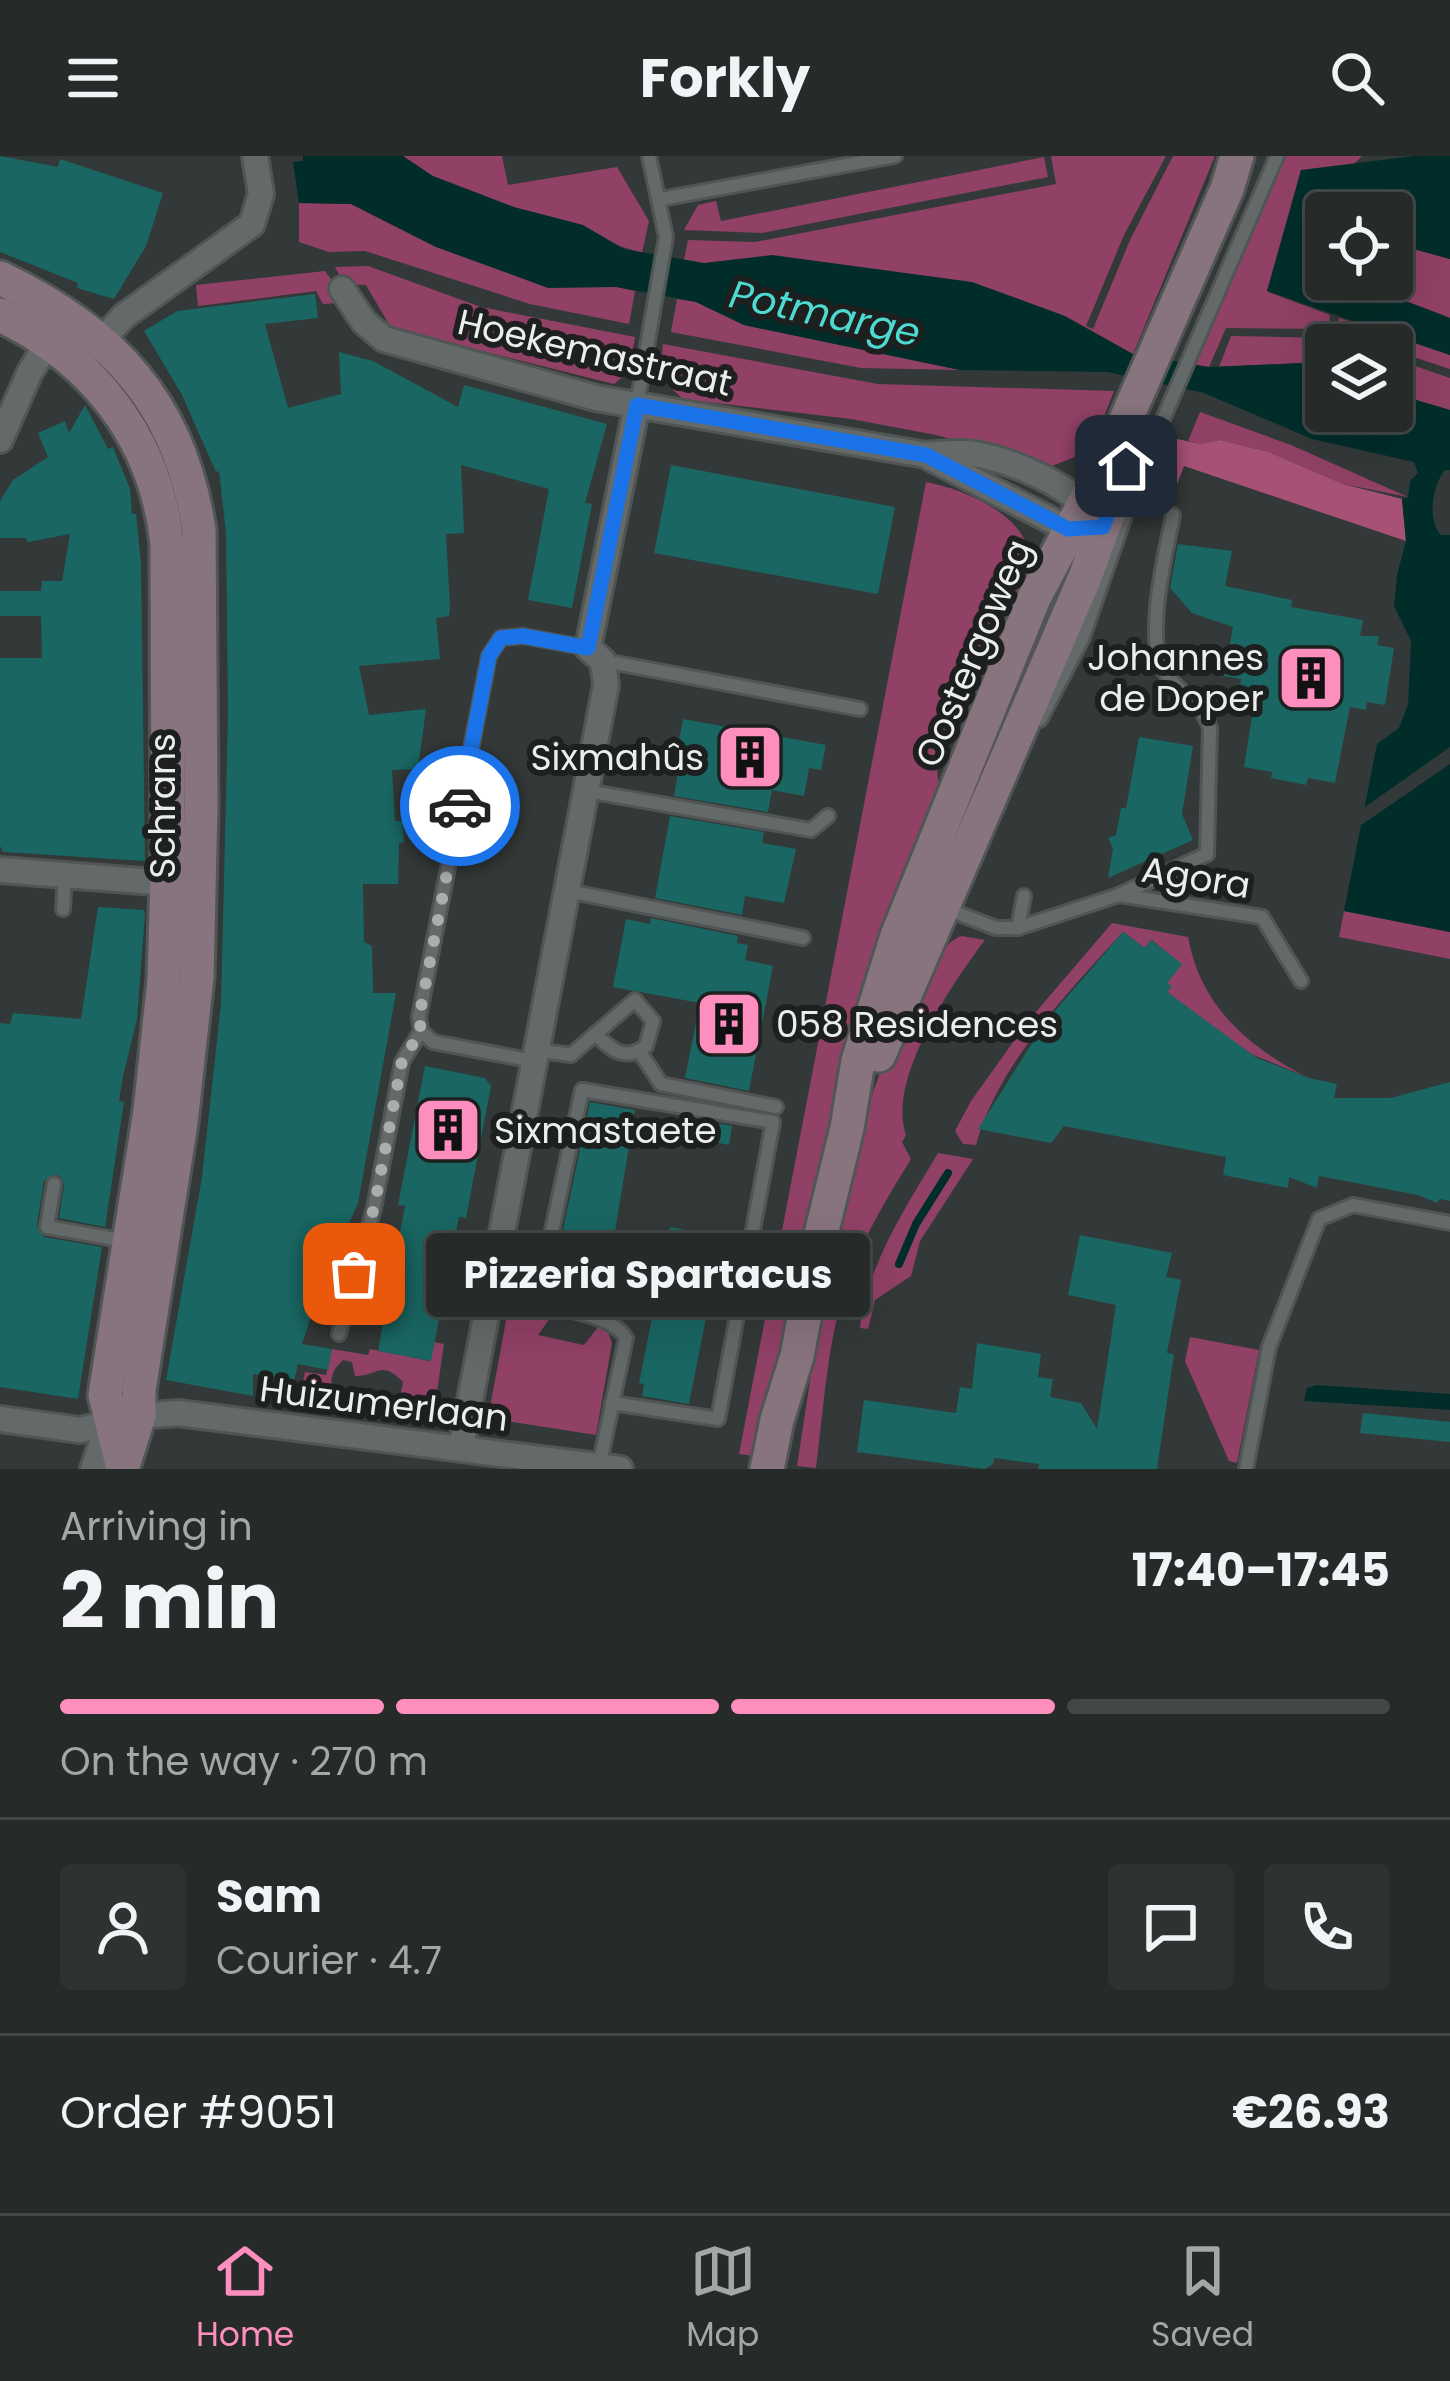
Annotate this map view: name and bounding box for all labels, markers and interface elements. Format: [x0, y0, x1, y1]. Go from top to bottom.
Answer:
text: Forkly [640, 40, 810, 116]
icon: menu [60, 45, 126, 111]
icon: search [1324, 45, 1390, 111]
map controls [1305, 192, 1413, 432]
button: locate [1305, 192, 1413, 300]
water label: Potmarge [725, 266, 925, 360]
street label: Hoekemastraat [453, 296, 737, 409]
button: layers [1305, 324, 1413, 432]
pin [1075, 415, 1177, 517]
icon: home [1093, 433, 1159, 499]
street label: Oostergoweg [903, 532, 1044, 775]
place label: Johannes de Doper [1087, 632, 1264, 724]
building icon: Johannes de Doper [1276, 643, 1346, 713]
building icon: Sixmahûs [715, 722, 785, 792]
place label: Sixmahûs [530, 732, 704, 783]
street label: Schrans [137, 733, 188, 879]
courier [400, 746, 520, 866]
icon: car [427, 773, 493, 839]
street label: Agora [1138, 844, 1254, 911]
building icon: 058 Residences [694, 989, 764, 1059]
place label: 058 Residences [776, 999, 1058, 1050]
building icon: Sixmastaete [413, 1095, 483, 1165]
place label: Sixmastaete [494, 1105, 717, 1156]
pin [303, 1223, 405, 1325]
callout: Pizzeria Spartacus [426, 1232, 870, 1316]
icon: bag [321, 1241, 387, 1307]
text: Pizzeria Spartacus [463, 1247, 833, 1302]
street label: Huizumerlaan [257, 1363, 511, 1444]
text: Arriving in [60, 1499, 253, 1554]
text: 17:40–17:45 [1132, 1539, 1390, 1602]
text: 2 min [60, 1546, 279, 1655]
text: On the way · 270 m [60, 1734, 428, 1789]
button: person [60, 1864, 186, 1990]
button: chat [1108, 1864, 1234, 1990]
button: phone [1264, 1864, 1390, 1990]
text: Sam [216, 1865, 322, 1928]
text: Courier · 4.7 [216, 1933, 442, 1988]
text: Order #9051 [60, 2081, 336, 2144]
text: €26.93 [1232, 2081, 1390, 2144]
tab: Home [196, 2238, 294, 2360]
tab: Map [686, 2238, 759, 2360]
tab: Saved [1151, 2238, 1254, 2360]

